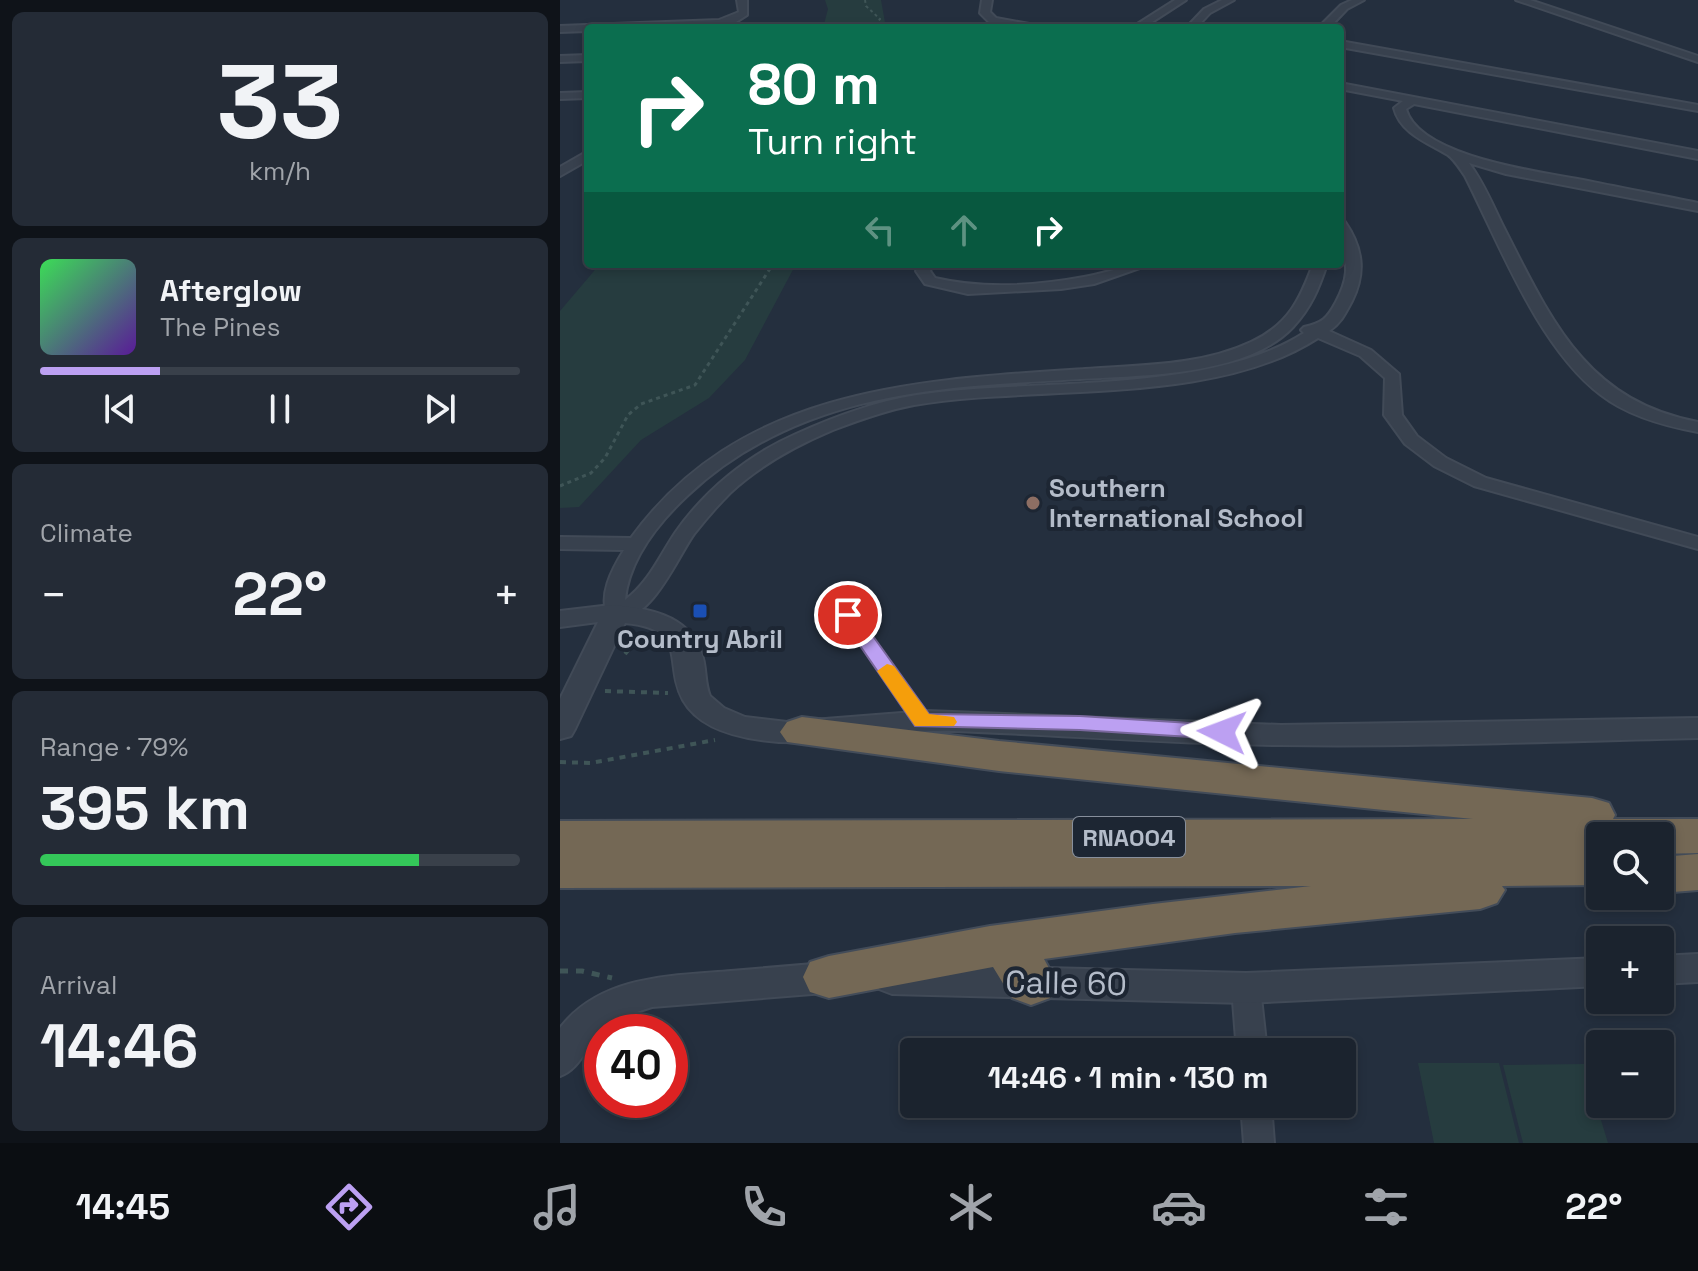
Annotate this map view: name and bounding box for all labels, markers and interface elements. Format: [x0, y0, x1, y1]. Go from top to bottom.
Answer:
text: 33 [217, 36, 343, 168]
text: 80 m [748, 49, 880, 120]
icon: right [616, 56, 720, 160]
text: Turn right [748, 119, 917, 165]
text: km/h [249, 154, 311, 188]
icon: left [858, 208, 902, 252]
icon: ahead [942, 208, 986, 252]
icon: right [1026, 208, 1070, 252]
text: Afterglow [160, 271, 302, 310]
text: The Pines [160, 310, 280, 344]
icon: previous [98, 387, 142, 431]
icon: pause [258, 387, 302, 431]
icon: next [418, 387, 462, 431]
place label: Southern International School [1049, 471, 1303, 535]
marker: Southern International School [1024, 494, 1042, 512]
text: Climate [40, 516, 133, 550]
text: 22° [233, 556, 327, 633]
text: − [40, 567, 67, 623]
text: + [493, 567, 520, 623]
pin [814, 581, 882, 649]
icon: arrive [826, 593, 870, 637]
marker: Country Abril [691, 602, 709, 620]
place label: Country Abril [617, 622, 783, 656]
position arrow [1180, 690, 1264, 774]
text: Range · 79% [40, 730, 188, 764]
text: 395 km [40, 770, 250, 847]
road number: RNA004 [1073, 817, 1185, 857]
map controls [1586, 822, 1674, 1118]
button: search [1586, 822, 1674, 910]
button: + [1586, 926, 1674, 1014]
street label: Calle 60 [1005, 962, 1127, 1004]
text: Arrival [40, 968, 117, 1002]
text: 14:46 [40, 1008, 198, 1085]
speed limit sign: 40 [584, 1014, 688, 1118]
button: − [1586, 1030, 1674, 1118]
text: 14:46 · 1 min · 130 m [988, 1058, 1268, 1097]
icon: directions [321, 1179, 377, 1235]
icon: music [529, 1179, 585, 1235]
icon: phone [736, 1179, 792, 1235]
icon: climate [943, 1179, 999, 1235]
icon: car [1151, 1179, 1207, 1235]
icon: filters [1358, 1179, 1414, 1235]
text: 14:45 [76, 1184, 170, 1230]
text: 22° [1565, 1184, 1622, 1230]

